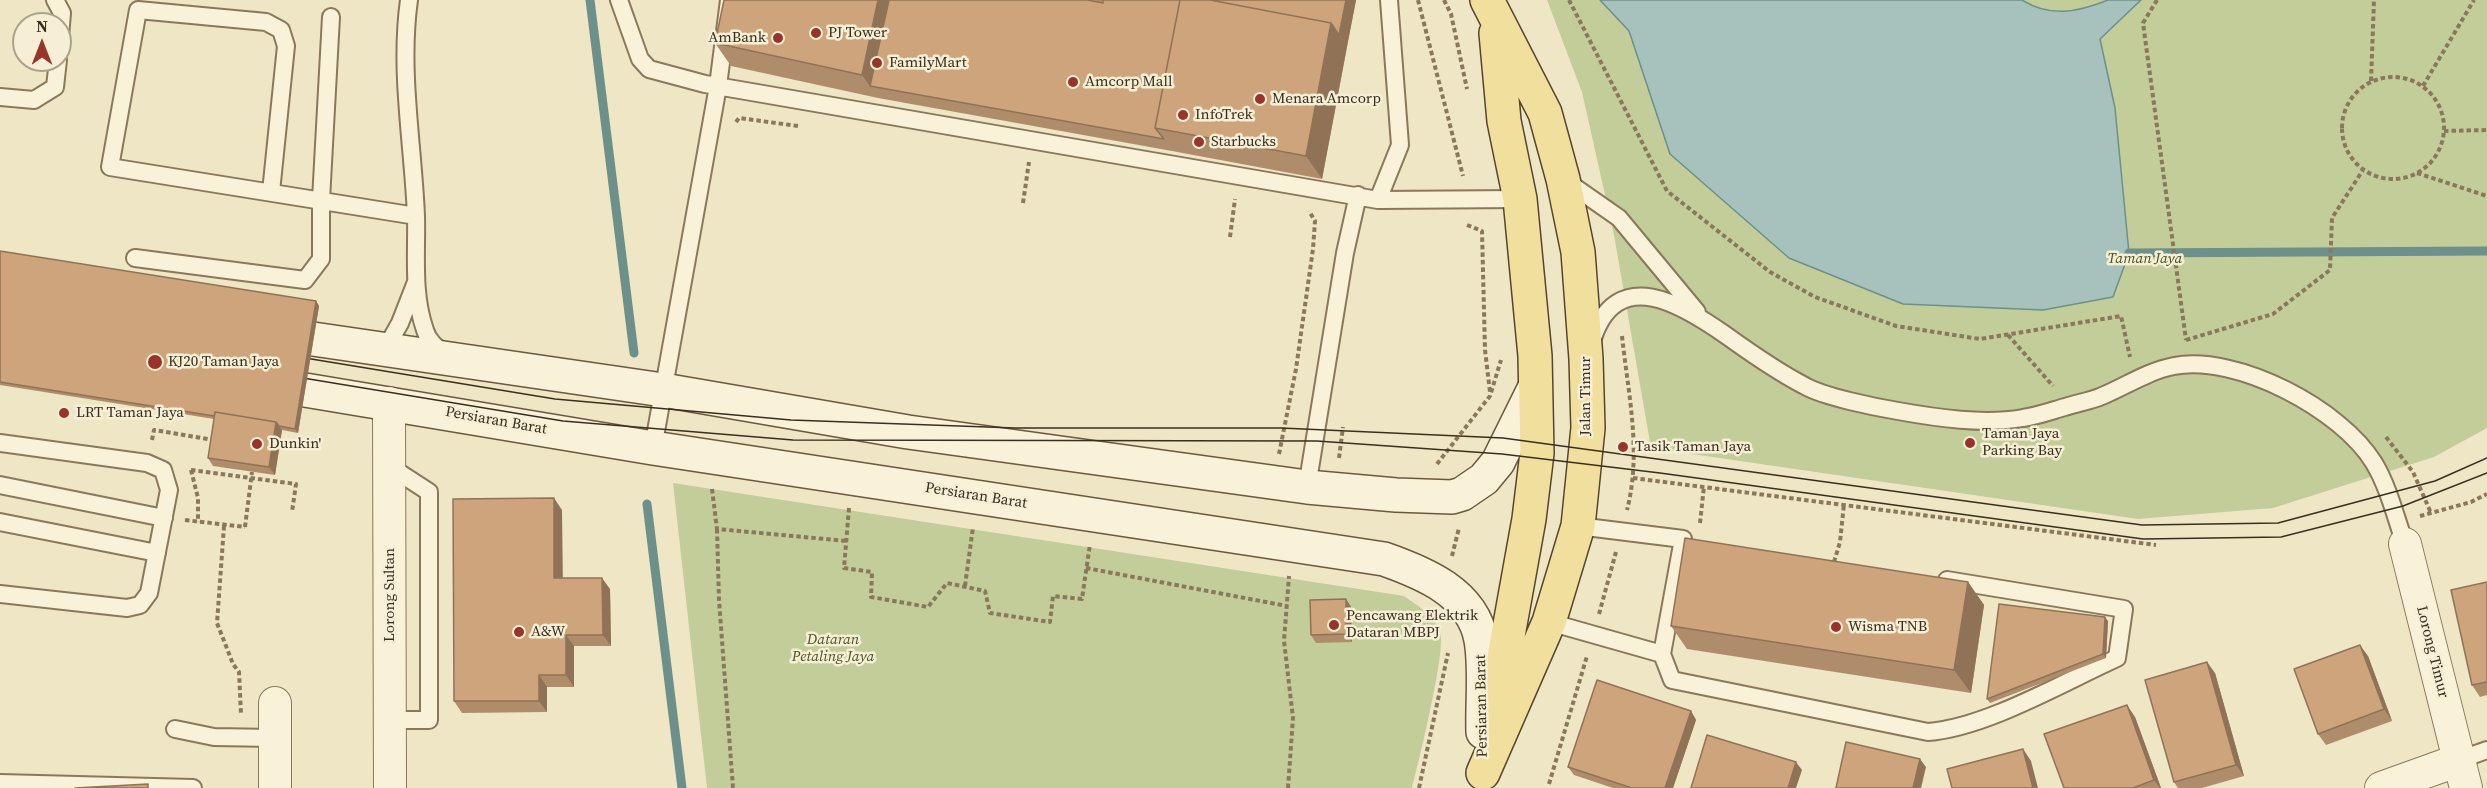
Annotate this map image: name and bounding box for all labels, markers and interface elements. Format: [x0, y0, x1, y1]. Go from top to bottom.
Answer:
north arrow [12, 12, 72, 72]
text: N [36, 15, 48, 37]
place label: PJ Tower [828, 24, 887, 42]
marker: PJ Tower [809, 26, 823, 40]
place label: AmBank [708, 29, 766, 47]
marker: AmBank [771, 31, 785, 45]
place label: FamilyMart [889, 54, 967, 72]
marker: FamilyMart [870, 56, 884, 70]
place label: Amcorp Mall [1085, 73, 1172, 91]
marker: Amcorp Mall [1066, 75, 1080, 89]
place label: Menara Amcorp [1272, 90, 1381, 108]
marker: Menara Amcorp [1253, 92, 1267, 106]
place label: InfoTrek [1195, 106, 1253, 124]
marker: InfoTrek [1176, 108, 1190, 122]
place label: Starbucks [1211, 133, 1276, 151]
marker: Starbucks [1192, 135, 1206, 149]
park label: Taman Jaya [2108, 250, 2182, 268]
marker: KJ20 Taman Jaya [146, 353, 164, 371]
place label: KJ20 Taman Jaya [168, 353, 279, 371]
street label: Jalan Timur [1577, 356, 1595, 436]
street label: Persiaran Barat [444, 403, 548, 439]
place label: LRT Taman Jaya [76, 404, 184, 422]
marker: LRT Taman Jaya [57, 406, 71, 420]
place label: Taman Jaya Parking Bay [1982, 425, 2062, 460]
place label: Dunkin' [269, 435, 321, 453]
marker: Taman Jaya Parking Bay [1963, 436, 1977, 450]
marker: Dunkin' [250, 437, 264, 451]
place label: Tasik Taman Jaya [1635, 438, 1751, 456]
marker: Tasik Taman Jaya [1616, 440, 1630, 454]
street label: Persiaran Barat [924, 479, 1028, 513]
street label: Lorong Sultan [381, 548, 399, 642]
street label: Lorong Timur [2412, 604, 2452, 700]
place label: Pencawang Elektrik Dataran MBPJ [1346, 607, 1478, 642]
marker: Pencawang Elektrik Dataran MBPJ [1327, 618, 1341, 632]
place label: Wisma TNB [1848, 618, 1927, 636]
marker: Wisma TNB [1829, 620, 1843, 634]
place label: A&W [531, 623, 565, 641]
marker: A&W [512, 625, 526, 639]
park label: Dataran Petaling Jaya [792, 631, 874, 666]
street label: Persiaran Barat [1472, 654, 1492, 758]

